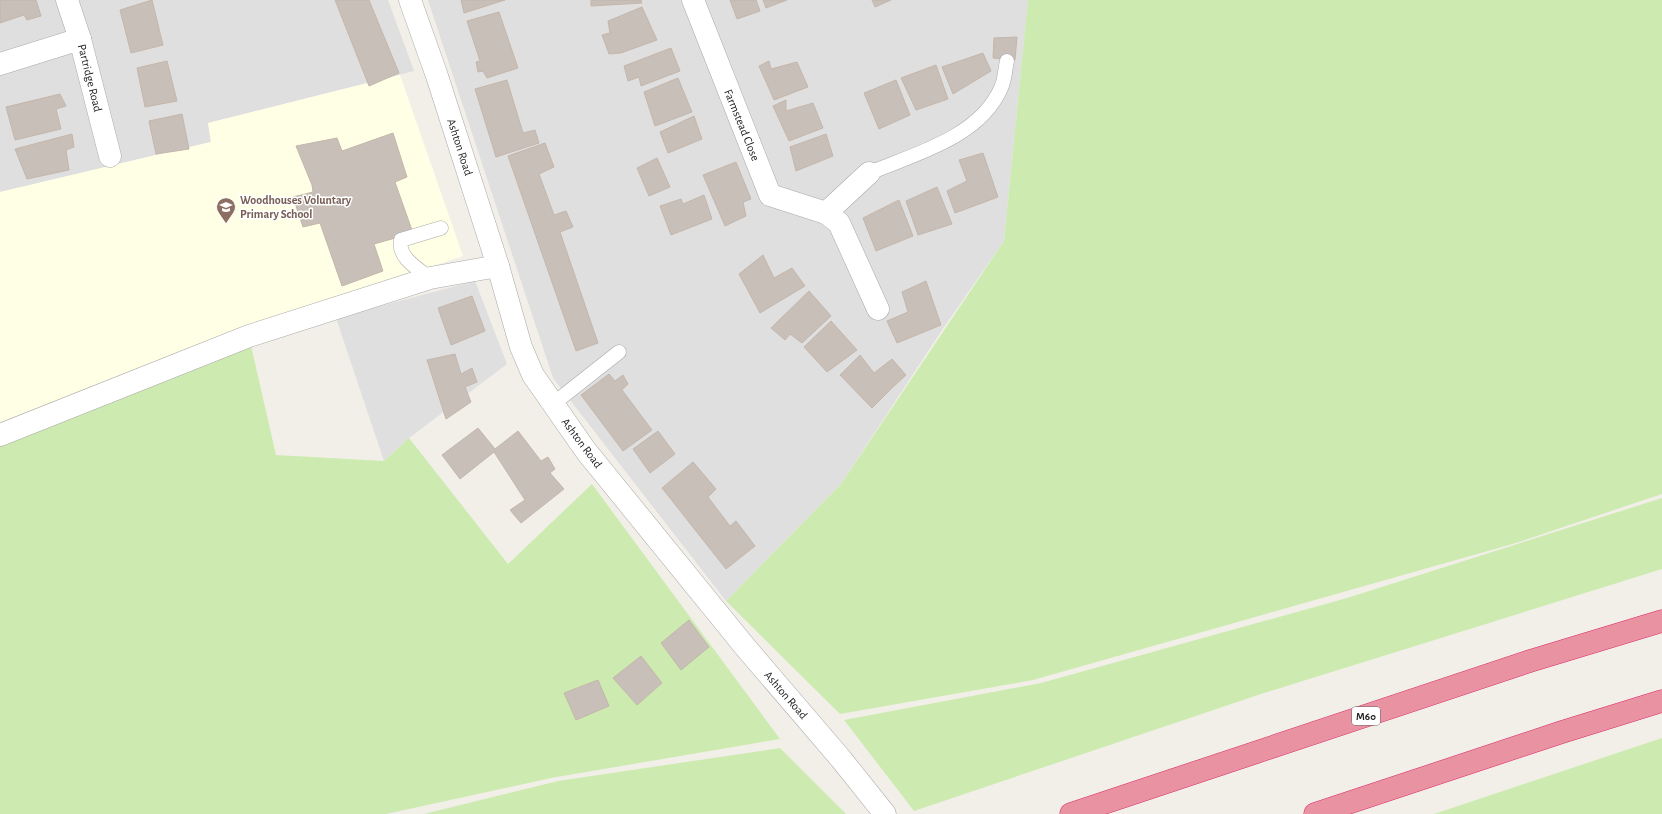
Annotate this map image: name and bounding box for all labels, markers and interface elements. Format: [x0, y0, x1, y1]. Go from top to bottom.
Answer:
street label: Partridge Road [76, 43, 104, 113]
street label: Farmstead Close [722, 87, 762, 163]
street label: Ashton Road [445, 117, 475, 177]
place label: Woodhouses Voluntary Primary School [240, 194, 352, 221]
school or university icon: Woodhouses Voluntary Primary School [215, 196, 237, 224]
street label: Ashton Road [559, 416, 605, 470]
street label: Ashton Road [762, 669, 810, 721]
road number: M60 [1352, 707, 1380, 725]

